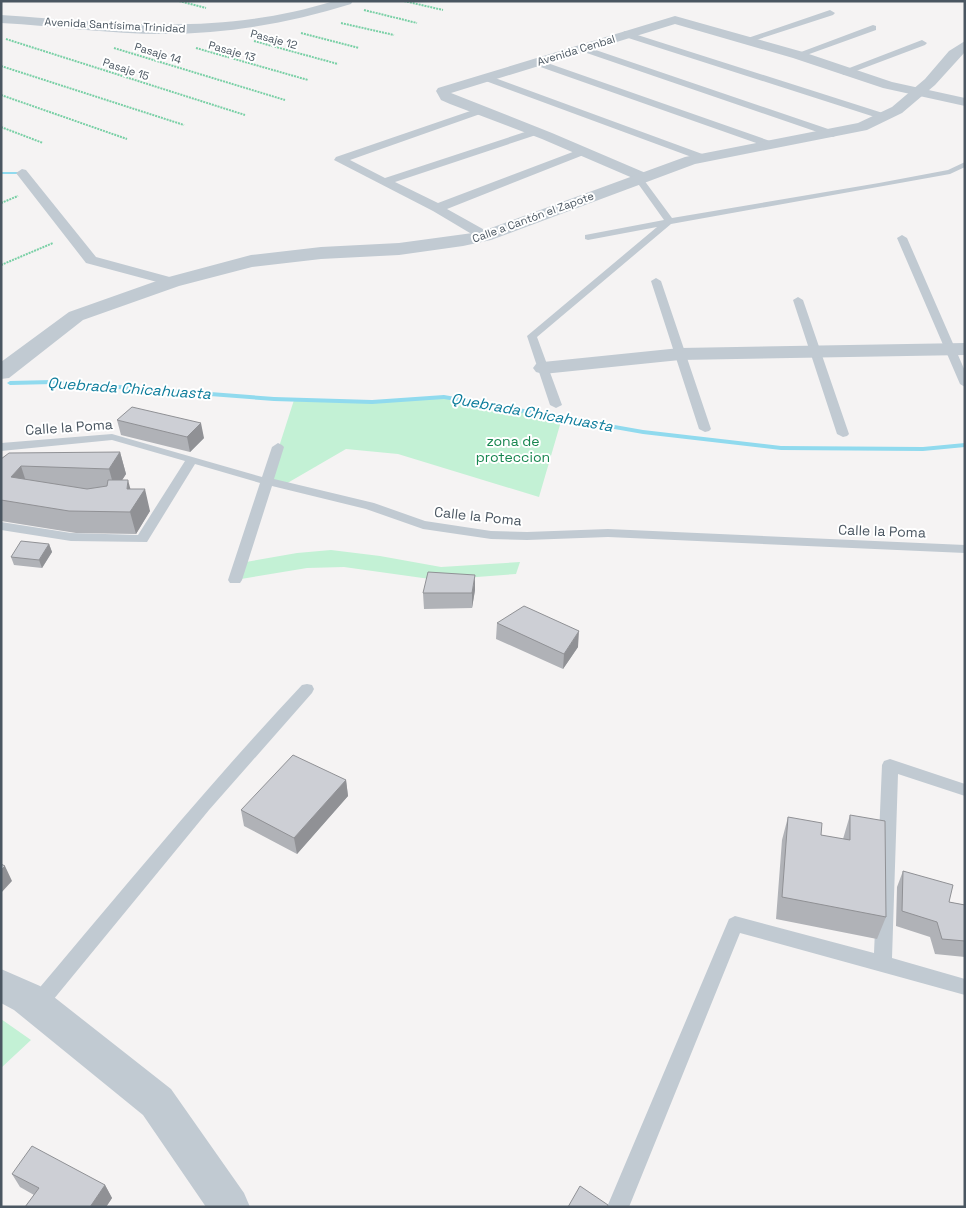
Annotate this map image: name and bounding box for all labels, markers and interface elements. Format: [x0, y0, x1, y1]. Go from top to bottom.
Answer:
street label: Avenida Santísima Trinidad [44, 14, 186, 36]
street label: Pasaje 12 [249, 26, 299, 52]
street label: Avenida Cenbal [535, 31, 617, 69]
street label: Pasaje 13 [207, 38, 257, 64]
street label: Pasaje 14 [133, 39, 183, 67]
street label: Pasaje 15 [101, 55, 151, 83]
street label: Calle a Cantón el Zapote [470, 188, 596, 246]
water label: Quebrada Chicahuasta [47, 373, 212, 403]
water label: Quebrada Chicahuasta [450, 388, 615, 436]
street label: Calle la Poma [25, 415, 113, 439]
park label: zona de proteccion [476, 432, 550, 466]
street label: Calle la Poma [433, 502, 523, 530]
street label: Calle la Poma [838, 520, 926, 542]

